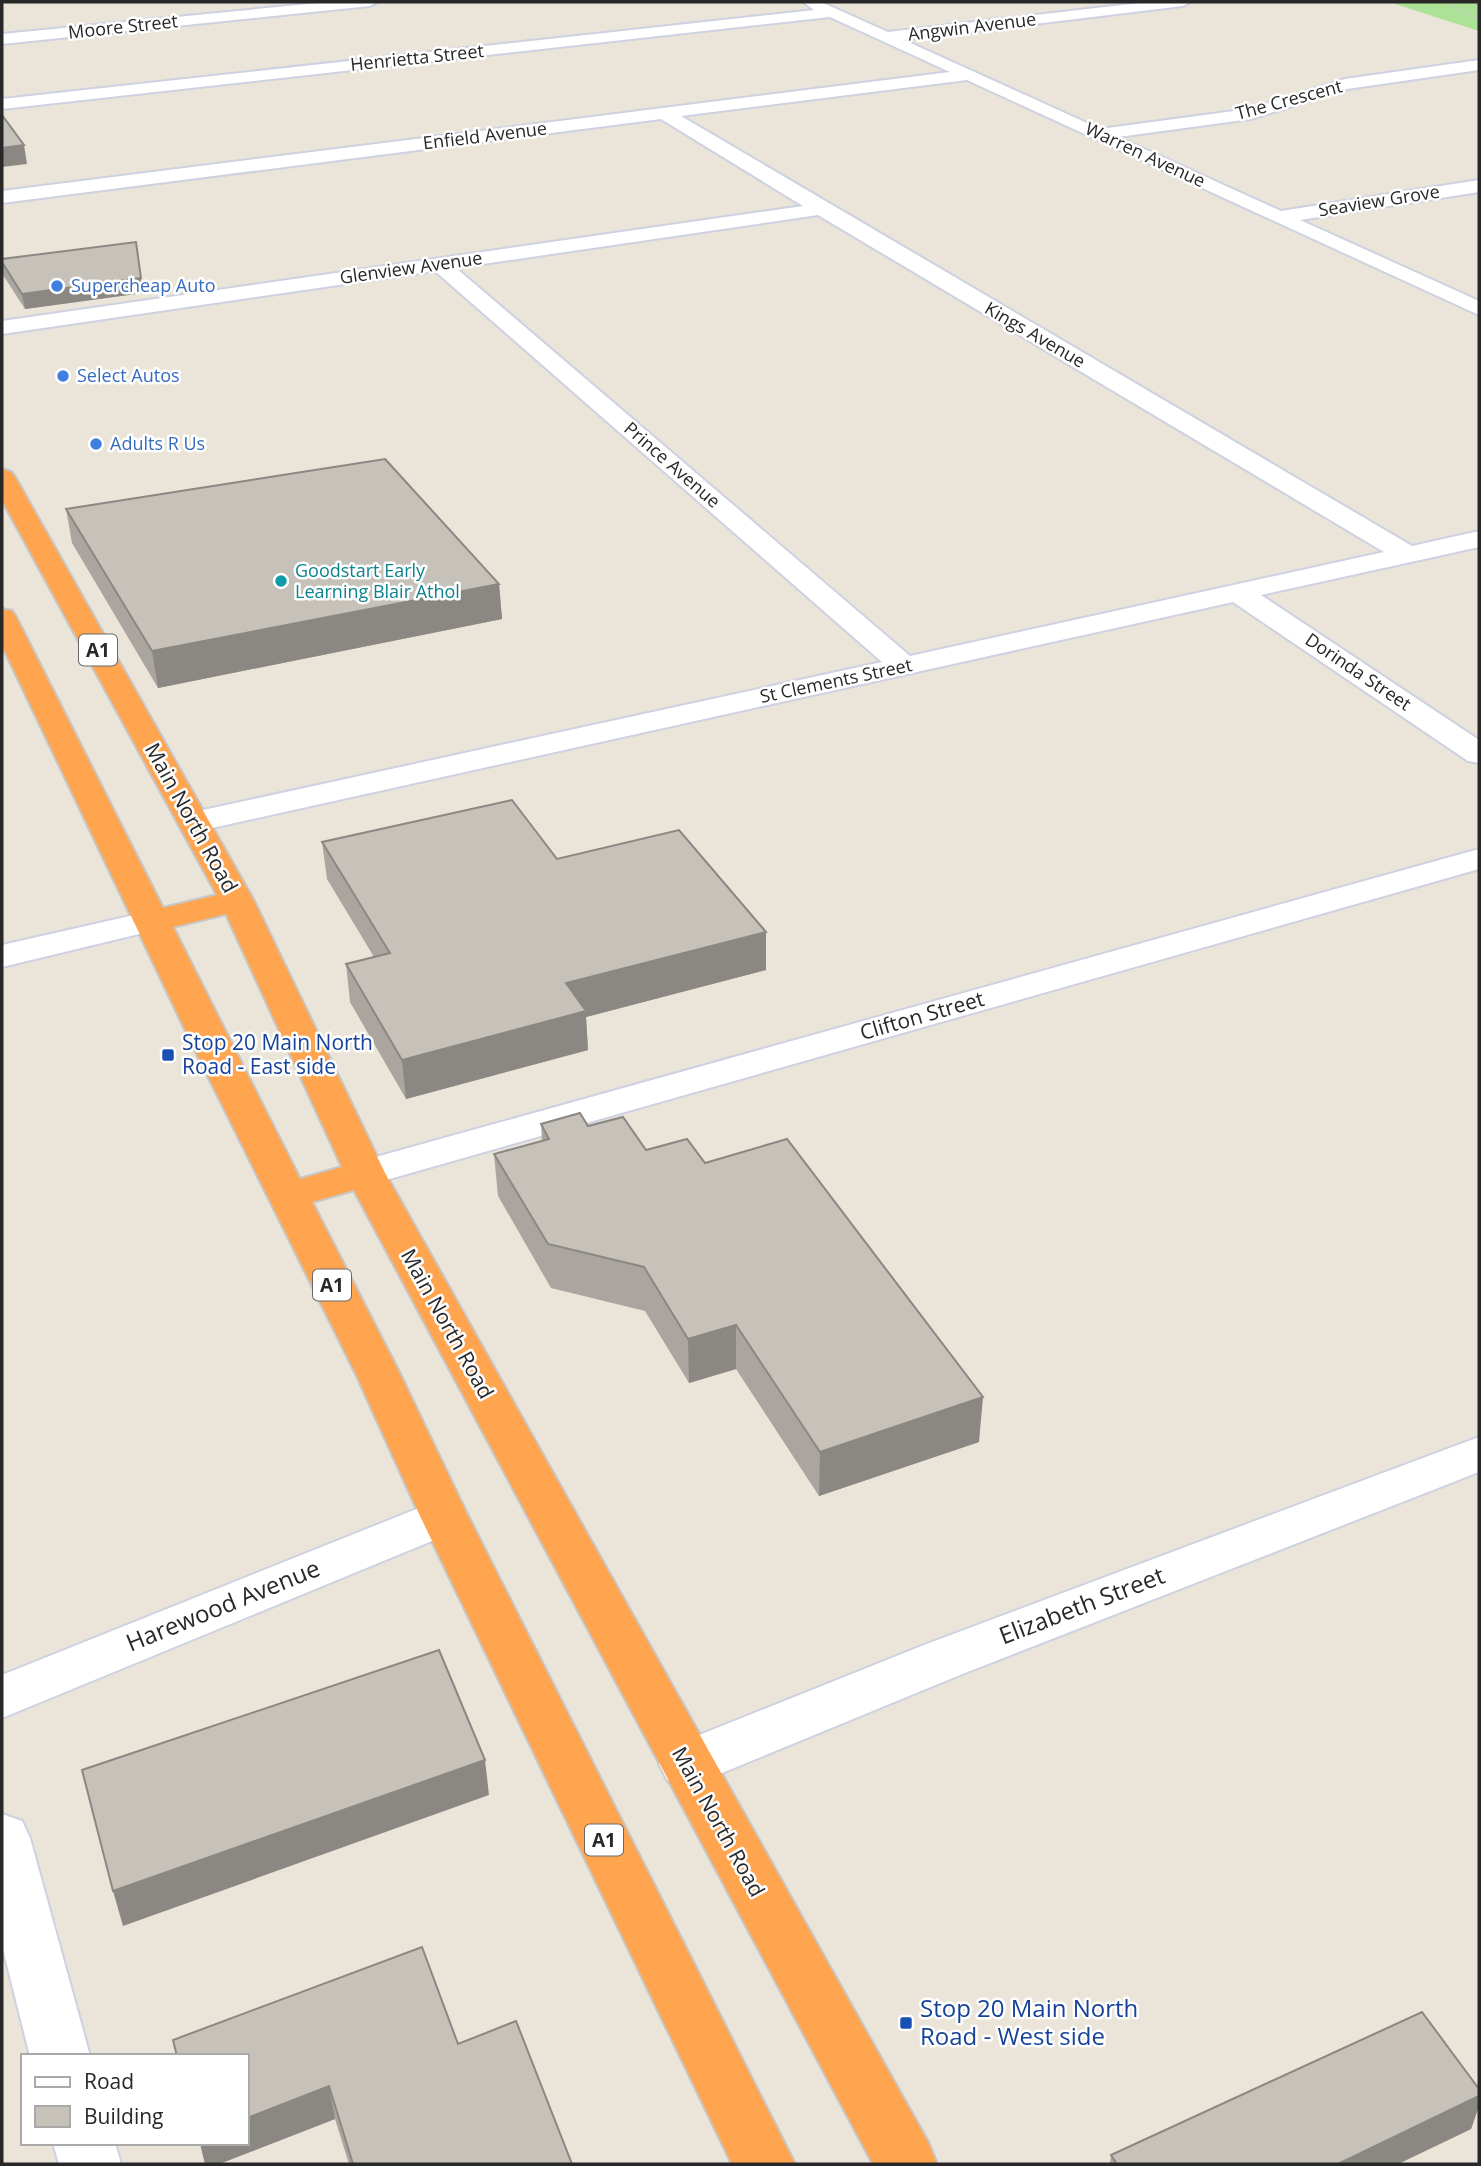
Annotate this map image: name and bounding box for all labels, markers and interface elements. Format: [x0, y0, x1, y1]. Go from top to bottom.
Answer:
street label: Angwin Avenue [906, 6, 1037, 46]
street label: Moore Street [67, 8, 179, 44]
street label: Henrietta Street [349, 38, 485, 76]
street label: The Crescent [1233, 73, 1345, 125]
street label: Enfield Avenue [422, 116, 548, 155]
street label: Warren Avenue [1082, 116, 1209, 192]
street label: Seaview Grove [1316, 179, 1441, 221]
street label: Glenview Avenue [338, 245, 484, 289]
place label: Supercheap Auto [71, 273, 216, 297]
marker: Supercheap Auto [49, 278, 65, 294]
street label: Kings Avenue [981, 296, 1090, 373]
place label: Select Autos [77, 363, 180, 387]
marker: Select Autos [55, 368, 71, 384]
street label: Prince Avenue [620, 416, 726, 513]
place label: Adults R Us [110, 431, 205, 455]
marker: Adults R Us [88, 436, 104, 452]
place label: Goodstart Early Learning Blair Athol [295, 558, 460, 603]
marker: Goodstart Early Learning Blair Athol [273, 573, 289, 589]
street label: Dorinda Street [1301, 627, 1416, 715]
road number: A1 [79, 635, 117, 666]
street label: St Clements Street [758, 652, 914, 708]
street label: Main North Road [139, 738, 245, 897]
street label: Clifton Street [856, 984, 987, 1046]
place label: Stop 20 Main North Road - East side [182, 1028, 373, 1080]
marker: Stop 20 Main North Road - East side [160, 1047, 176, 1063]
street label: Main North Road [395, 1244, 501, 1403]
road number: A1 [313, 1270, 351, 1301]
street label: Harewood Avenue [121, 1551, 324, 1659]
street label: Elizabeth Street [994, 1558, 1169, 1651]
street label: Main North Road [666, 1742, 772, 1901]
road number: A1 [585, 1824, 623, 1856]
place label: Stop 20 Main North Road - West side [920, 1991, 1138, 2052]
marker: Stop 20 Main North Road - West side [898, 2015, 914, 2031]
legend [21, 2054, 248, 2145]
text: Road [84, 2067, 134, 2095]
text: Building [84, 2102, 163, 2130]

